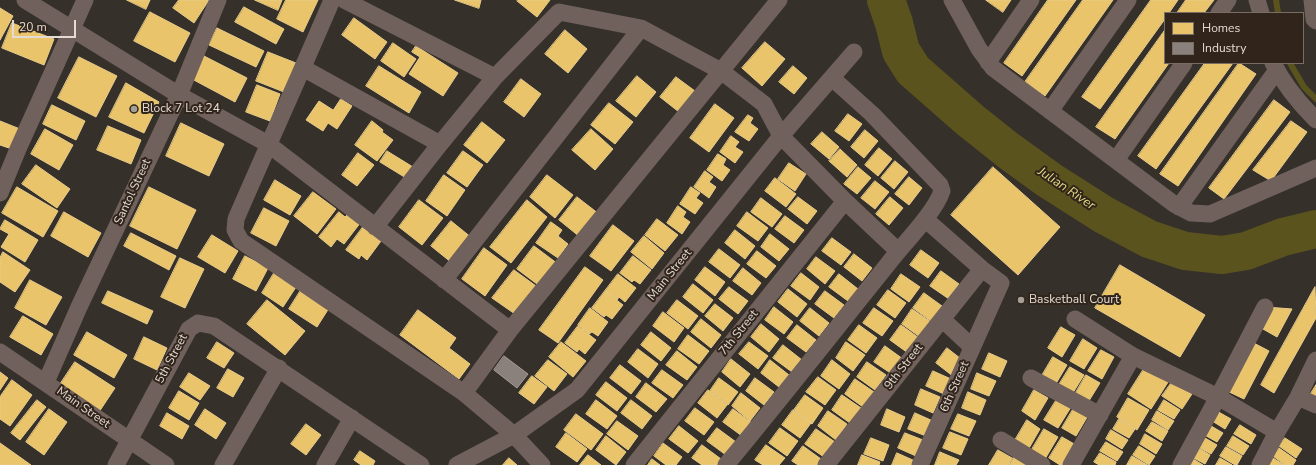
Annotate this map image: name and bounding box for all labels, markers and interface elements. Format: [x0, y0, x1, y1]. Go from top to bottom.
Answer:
scale bar [14, 12, 78, 38]
legend [1164, 12, 1304, 64]
text: 20 m [19, 19, 47, 35]
text: Homes [1202, 20, 1240, 36]
text: Industry [1202, 40, 1246, 56]
place label: Block 7 Lot 24 [142, 102, 220, 116]
marker: Block 7 Lot 24 [129, 104, 139, 114]
street label: Santol Street [112, 157, 154, 227]
water label: Julian River [1034, 164, 1098, 214]
street label: Main Street [645, 246, 695, 304]
place label: Basketball Court [1029, 293, 1119, 307]
marker: Basketball Court [1016, 295, 1026, 305]
street label: 7th Street [716, 307, 762, 359]
street label: 5th Street [153, 332, 191, 386]
street label: 9th Street [882, 341, 926, 393]
street label: 6th Street [937, 359, 973, 415]
street label: Main Street [53, 384, 113, 432]

